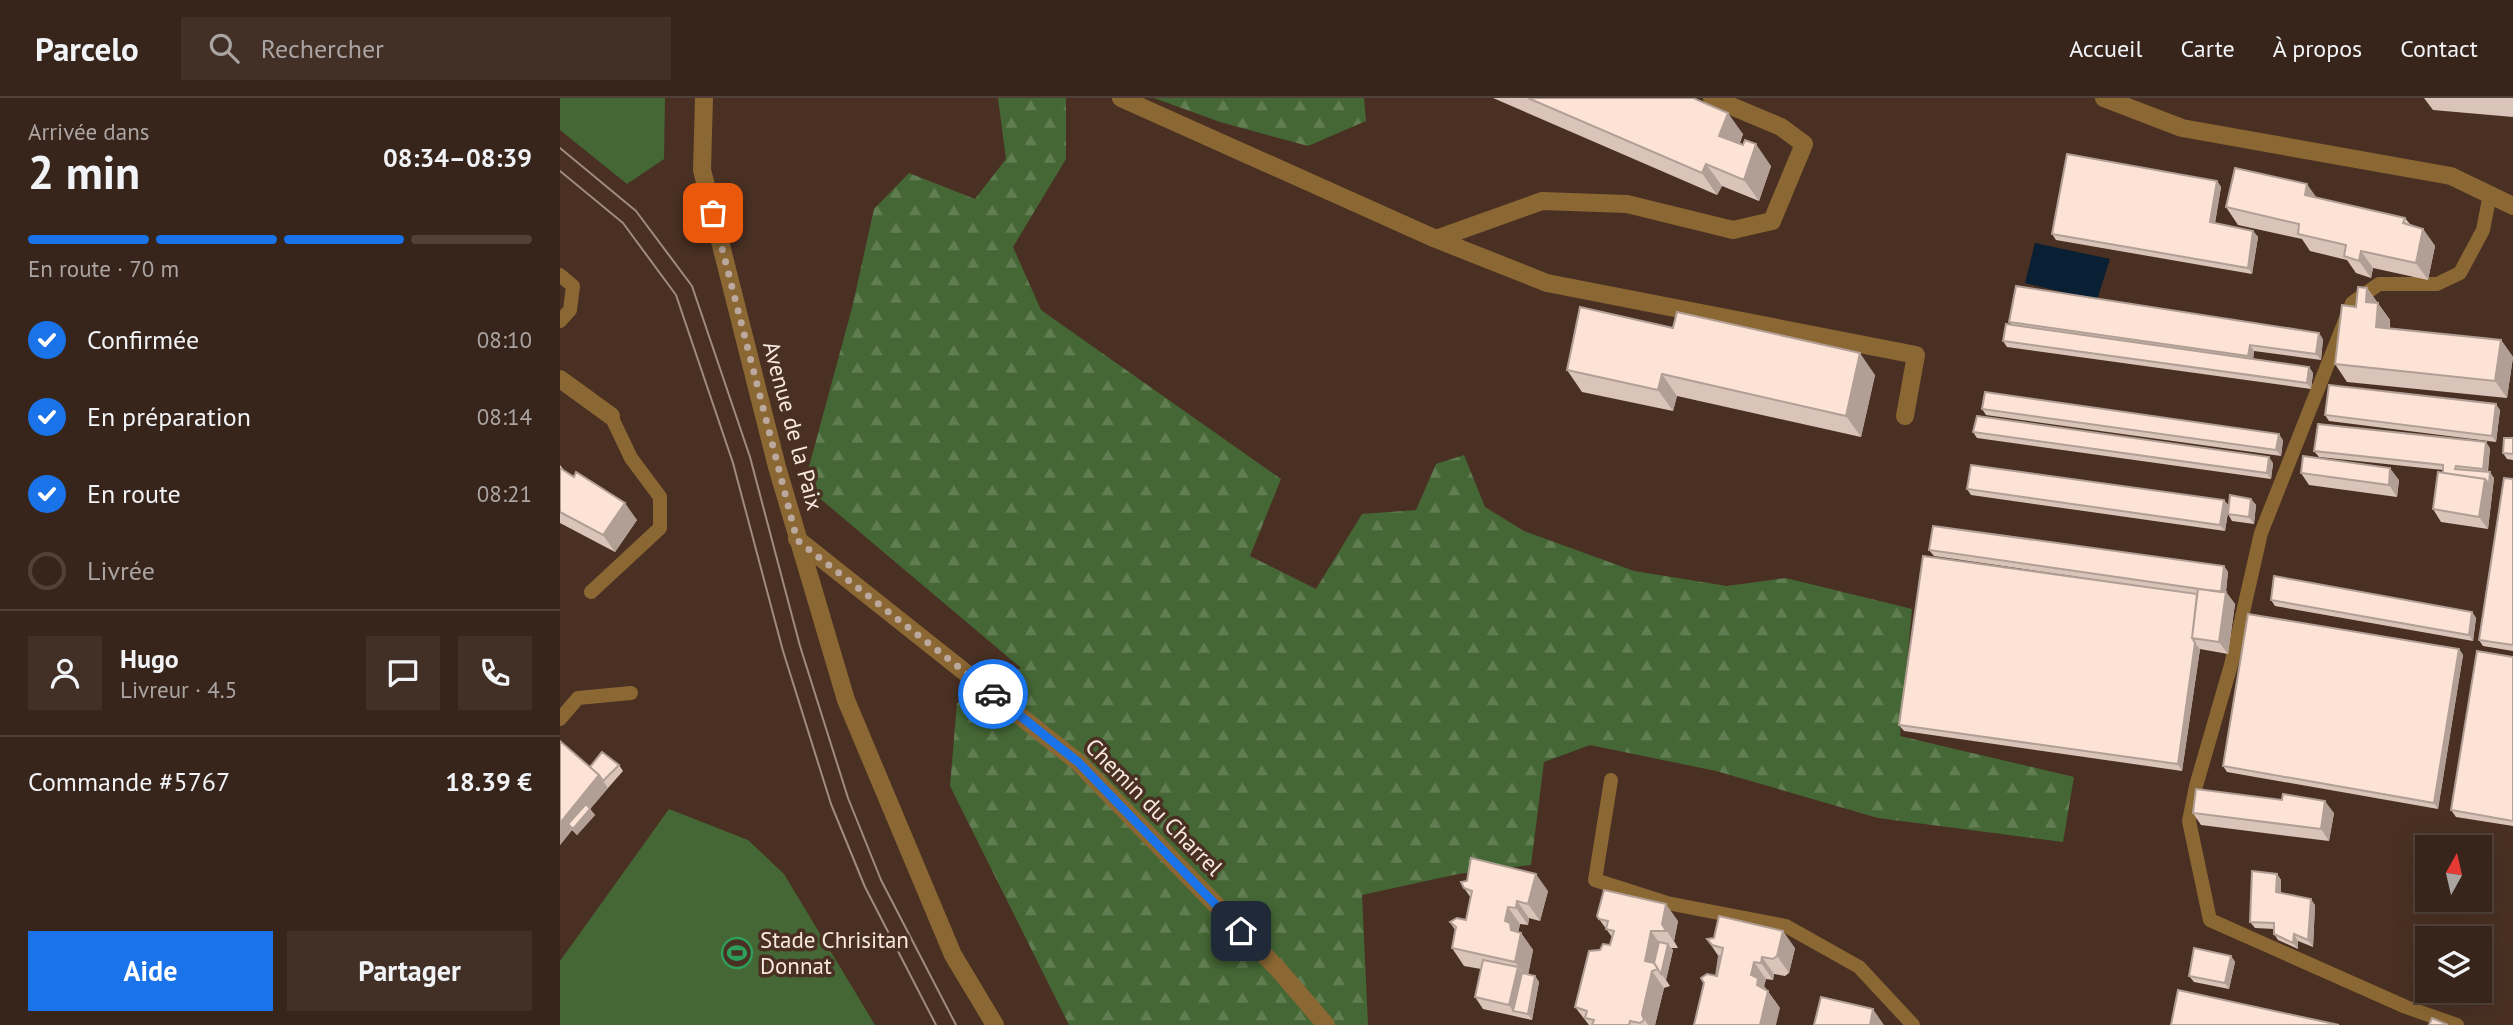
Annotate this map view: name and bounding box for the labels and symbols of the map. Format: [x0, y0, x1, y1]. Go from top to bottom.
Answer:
pin [683, 183, 743, 243]
street label: Avenue de la Paix [757, 338, 830, 514]
courier [958, 659, 1028, 729]
street label: Chemin du Charrel [1079, 732, 1230, 882]
north arrow [2415, 835, 2492, 912]
pin [1211, 901, 1271, 961]
place label: Stade Chrisitan Donnat [760, 925, 909, 980]
sports icon: Stade Chrisitan Donnat [720, 936, 754, 970]

